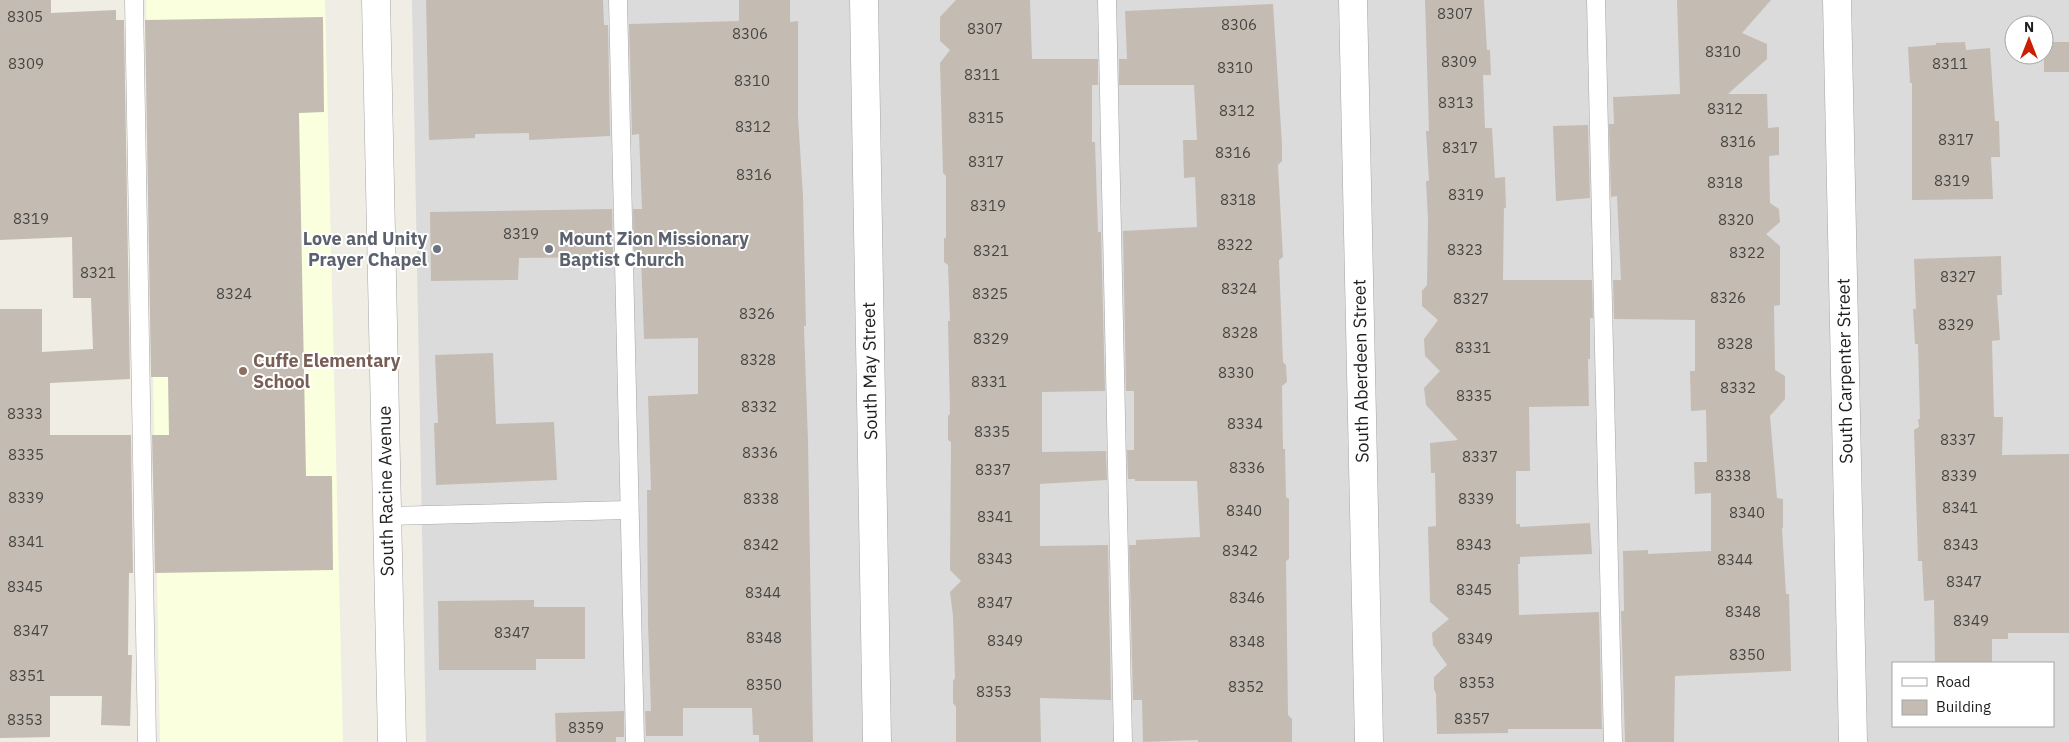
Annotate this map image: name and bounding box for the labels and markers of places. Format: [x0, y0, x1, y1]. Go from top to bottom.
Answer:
place label: Love and Unity Prayer Chapel [303, 227, 428, 271]
place label: Mount Zion Missionary Baptist Church [559, 227, 749, 271]
marker: Love and Unity Prayer Chapel [431, 243, 443, 255]
marker: Mount Zion Missionary Baptist Church [543, 243, 555, 255]
place label: Cuffe Elementary School [253, 349, 401, 393]
marker: Cuffe Elementary School [237, 365, 249, 377]

